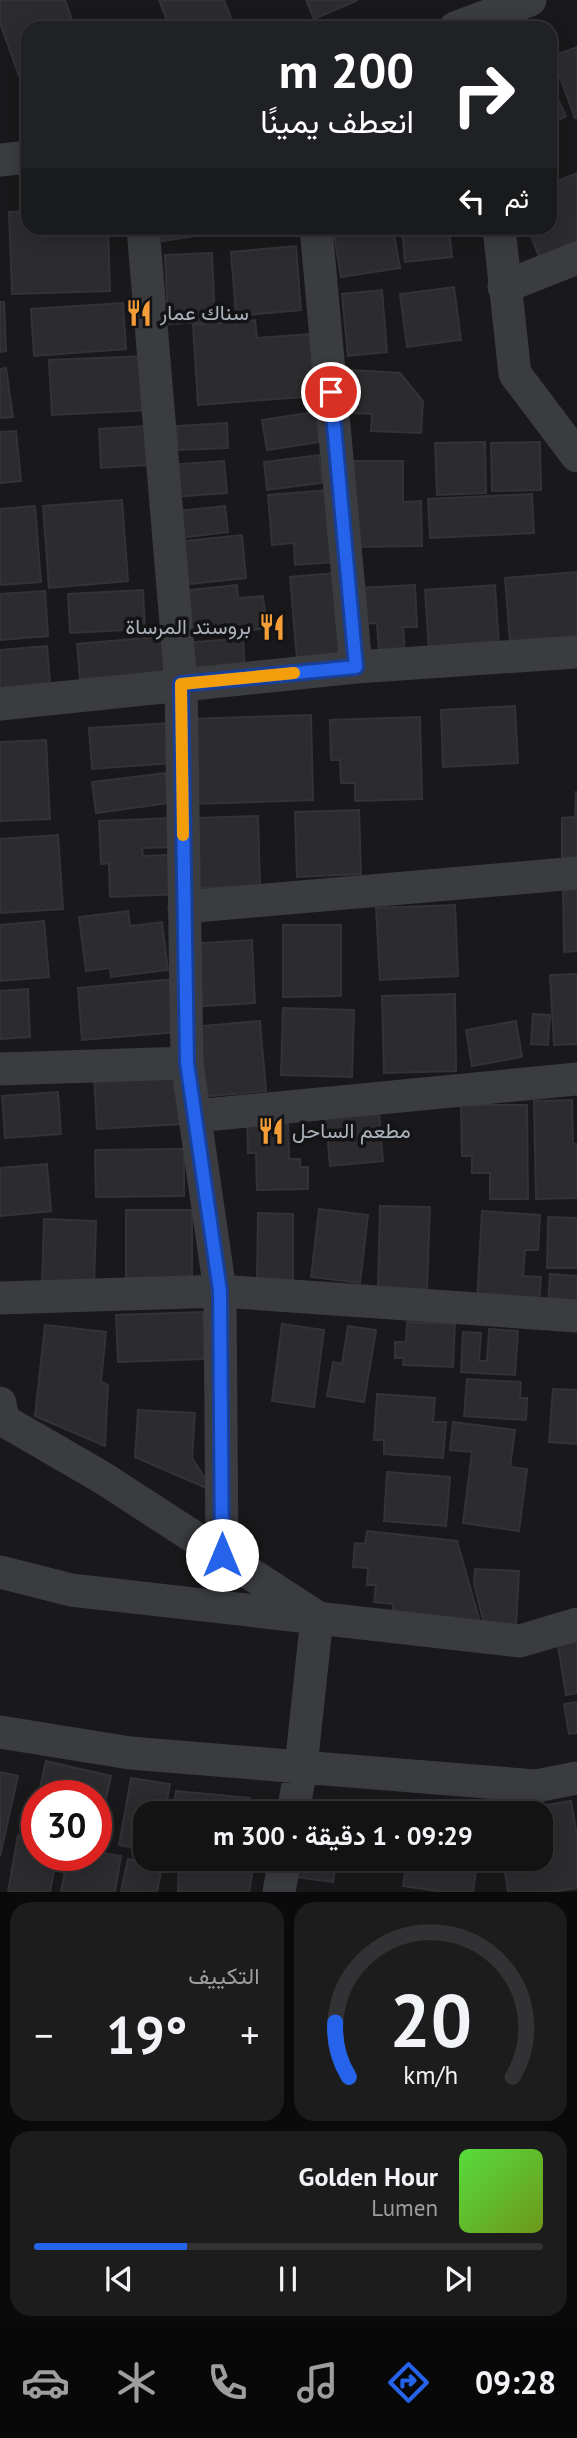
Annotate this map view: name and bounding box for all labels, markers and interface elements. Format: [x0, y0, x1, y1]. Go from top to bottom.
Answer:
text: 200 m [279, 38, 414, 102]
icon: right [438, 49, 529, 140]
text: انعطف يمينًا [260, 100, 414, 142]
icon: left [453, 182, 491, 220]
text: ثم [505, 182, 529, 215]
restaurant icon: سناك عمار [124, 298, 154, 328]
place label: سناك عمار [159, 299, 249, 326]
pin [301, 362, 361, 422]
icon: arrive [312, 373, 350, 411]
restaurant icon: بروستد المرساة [257, 612, 287, 642]
place label: بروستد المرساة [126, 613, 251, 640]
restaurant icon: مطعم الساحل [256, 1116, 286, 1146]
place label: مطعم الساحل [292, 1117, 411, 1145]
position arrow [185, 1518, 259, 1592]
speed limit sign: 30 [21, 1780, 112, 1871]
text: 09:29 · 1 دقيقة · 300 m [213, 1819, 473, 1852]
text: التكييف [188, 1961, 260, 1990]
text: 20 [389, 1974, 472, 2068]
text: 19° [106, 2001, 188, 2068]
text: − [34, 2010, 53, 2059]
text: + [240, 2010, 259, 2059]
text: km/h [403, 2059, 458, 2091]
text: Golden Hour [299, 2160, 438, 2193]
text: Lumen [371, 2193, 438, 2222]
icon: previous [100, 2260, 138, 2298]
icon: pause [269, 2260, 307, 2298]
icon: next [439, 2260, 477, 2298]
icon: car [21, 2358, 70, 2407]
icon: climate [112, 2358, 161, 2407]
icon: phone [203, 2358, 252, 2407]
icon: music [293, 2358, 342, 2407]
icon: directions [384, 2358, 433, 2407]
text: 09:28 [475, 2361, 556, 2403]

